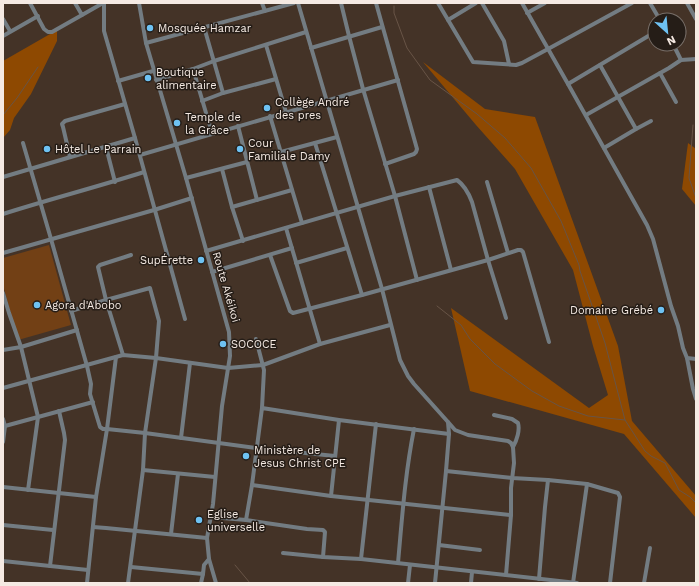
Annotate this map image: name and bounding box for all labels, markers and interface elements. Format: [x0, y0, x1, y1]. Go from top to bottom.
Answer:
north arrow [647, 12, 687, 52]
place label: Mosquée Hamzar [158, 22, 252, 35]
marker: Mosquée Hamzar [145, 23, 155, 33]
text: N [665, 33, 678, 48]
place label: Boutique alimentaire [156, 66, 217, 92]
marker: Boutique alimentaire [143, 73, 153, 83]
place label: Collège André des pres [275, 96, 349, 122]
marker: Collège André des pres [262, 103, 272, 113]
place label: Temple de la Grâce [185, 111, 241, 137]
marker: Temple de la Grâce [172, 118, 182, 128]
place label: Cour Familiale Damy [248, 137, 330, 163]
place label: Hôtel Le Parrain [55, 143, 141, 156]
marker: Hôtel Le Parrain [42, 144, 52, 154]
marker: Cour Familiale Damy [235, 144, 245, 154]
street label: Route Akéikoi [210, 250, 242, 324]
place label: SupÉrette [140, 253, 193, 267]
marker: SupÉrette [196, 255, 206, 265]
place label: Agora d'Abobo [45, 299, 121, 312]
marker: Agora d'Abobo [32, 300, 42, 310]
place label: Domaine Grébé [570, 304, 653, 317]
marker: Domaine Grébé [656, 305, 666, 315]
place label: SOCOCE [231, 338, 277, 351]
marker: SOCOCE [218, 339, 228, 349]
place label: Ministère de Jesus Christ CPE [254, 444, 346, 470]
marker: Ministère de Jesus Christ CPE [241, 451, 251, 461]
place label: Eglise universelle [207, 508, 265, 534]
marker: Eglise universelle [194, 515, 204, 525]

